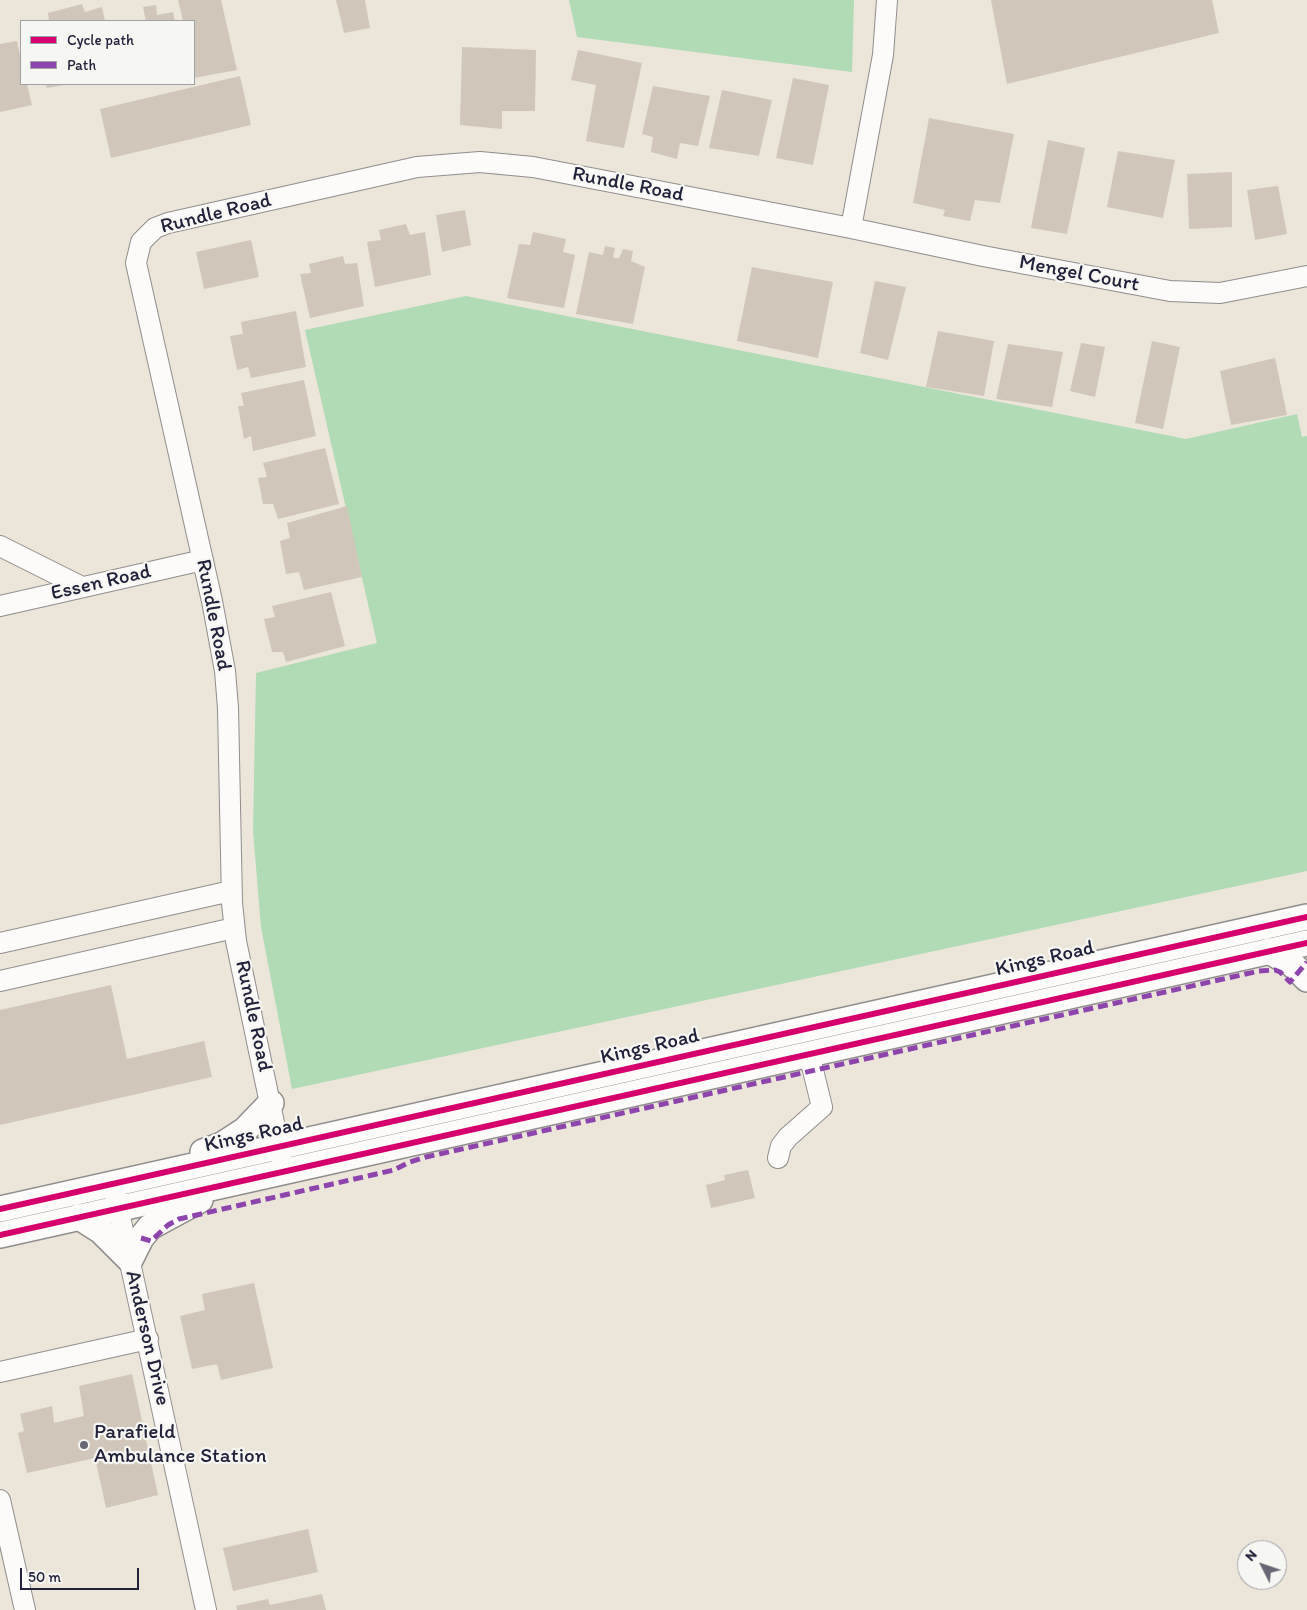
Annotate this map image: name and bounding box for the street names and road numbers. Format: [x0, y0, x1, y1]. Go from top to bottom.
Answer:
street label: Rundle Road [570, 162, 686, 208]
street label: Rundle Road [158, 188, 274, 240]
street label: Mengel Court [1017, 250, 1141, 298]
street label: Rundle Road [190, 557, 236, 673]
street label: Essen Road [48, 559, 154, 607]
street label: Kings Road [993, 935, 1097, 983]
street label: Rundle Road [229, 958, 277, 1074]
street label: Kings Road [598, 1023, 702, 1071]
street label: Kings Road [202, 1111, 306, 1159]
street label: Anderson Drive [119, 1268, 175, 1408]

